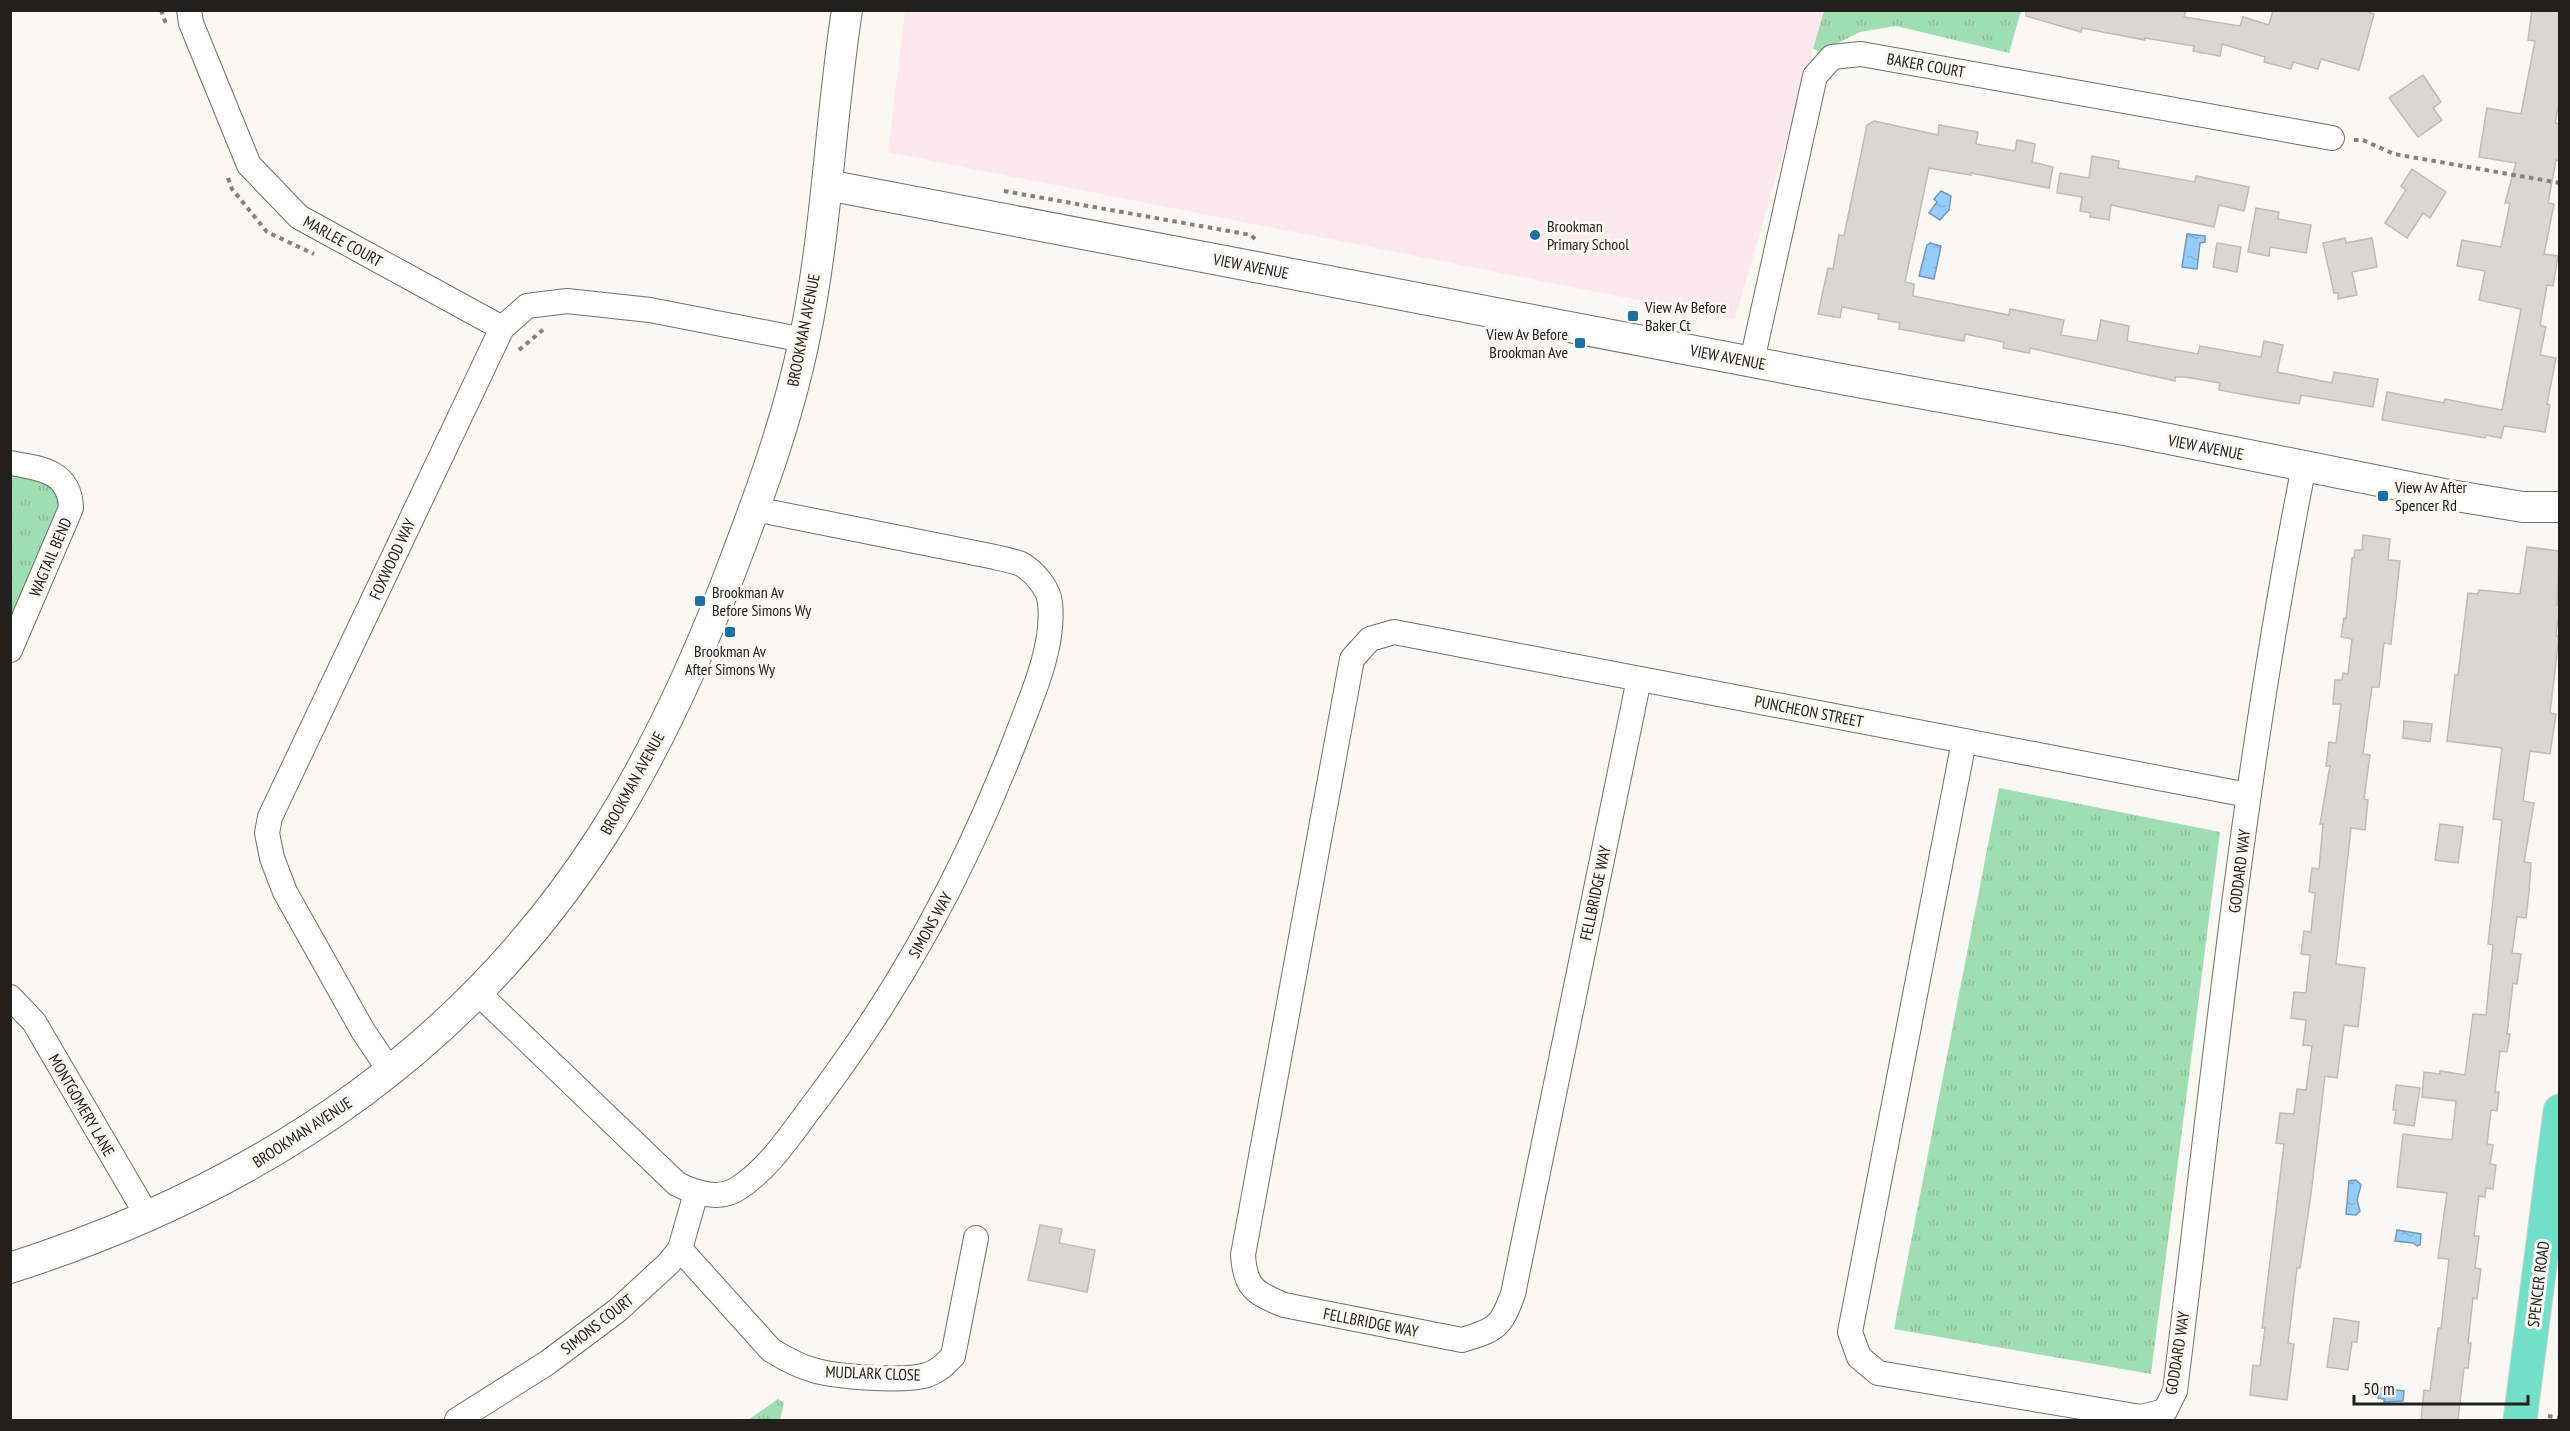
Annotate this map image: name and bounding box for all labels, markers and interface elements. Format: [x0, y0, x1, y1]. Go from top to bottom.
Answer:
street label: BAKER COURT [1885, 48, 1967, 82]
street label: MARLEE COURT [300, 211, 386, 271]
place label: Brookman Primary School [1547, 216, 1629, 254]
marker: Brookman Primary School [1528, 228, 1542, 242]
street label: VIEW AVENUE [1211, 249, 1291, 283]
street label: BROOKMAN AVENUE [782, 272, 824, 388]
place label: View Av Before Baker Ct [1644, 297, 1727, 335]
marker: View Av Before Baker Ct [1626, 309, 1640, 323]
place label: View Av Before Brookman Ave [1485, 324, 1568, 362]
marker: View Av Before Brookman Ave [1573, 336, 1587, 350]
street label: VIEW AVENUE [1688, 340, 1768, 374]
street label: VIEW AVENUE [2166, 430, 2246, 464]
place label: View Av After Spencer Rd [2394, 477, 2468, 515]
marker: View Av After Spencer Rd [2376, 489, 2390, 503]
street label: WAGTAIL BEND [24, 514, 76, 600]
street label: FOXWOOD WAY [365, 515, 420, 603]
place label: Brookman Av Before Simons Wy [712, 582, 811, 620]
marker: Brookman Av Before Simons Wy [693, 594, 707, 608]
marker: Brookman Av After Simons Wy [723, 625, 737, 639]
place label: Brookman Av After Simons Wy [685, 641, 775, 679]
street label: PUNCHEON STREET [1753, 691, 1865, 731]
street label: BROOKMAN AVENUE [595, 728, 669, 838]
street label: GODDARD WAY [2224, 827, 2254, 914]
street label: FELLBRIDGE WAY [1575, 843, 1615, 942]
street label: SIMONS WAY [904, 888, 957, 962]
street label: MONTGOMERY LANE [45, 1050, 119, 1160]
street label: BROOKMAN AVENUE [249, 1092, 356, 1172]
street label: SPENCER ROAD [2523, 1240, 2553, 1328]
street label: SIMONS COURT [557, 1289, 637, 1359]
street label: FELLBRIDGE WAY [1322, 1303, 1421, 1341]
street label: GODDARD WAY [2161, 1309, 2194, 1396]
street label: MUDLARK CLOSE [825, 1361, 921, 1385]
scale bar [2354, 1368, 2528, 1406]
text: 50 m [2363, 1377, 2395, 1400]

